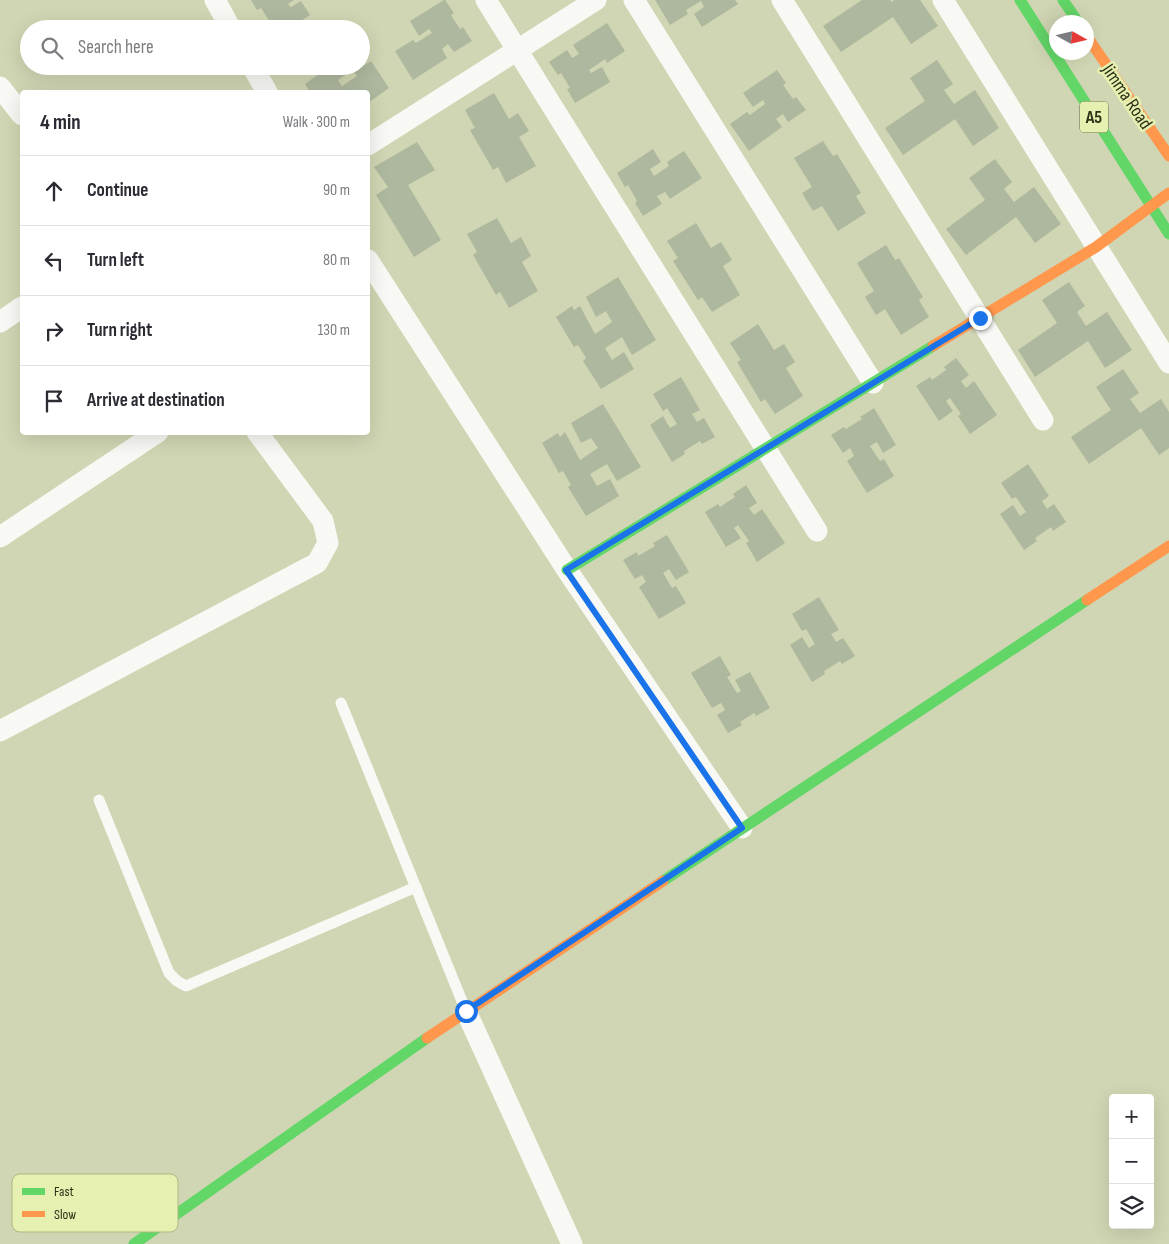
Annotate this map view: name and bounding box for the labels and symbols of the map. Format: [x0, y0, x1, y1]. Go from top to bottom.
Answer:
north arrow [1049, 15, 1094, 60]
street label: Jimma Road [1096, 59, 1157, 134]
road number: A5 [1080, 101, 1108, 132]
route end [969, 307, 992, 330]
route start [455, 1000, 478, 1023]
legend [12, 1174, 178, 1232]
text: Fast [54, 1183, 74, 1200]
text: Slow [54, 1206, 76, 1223]

